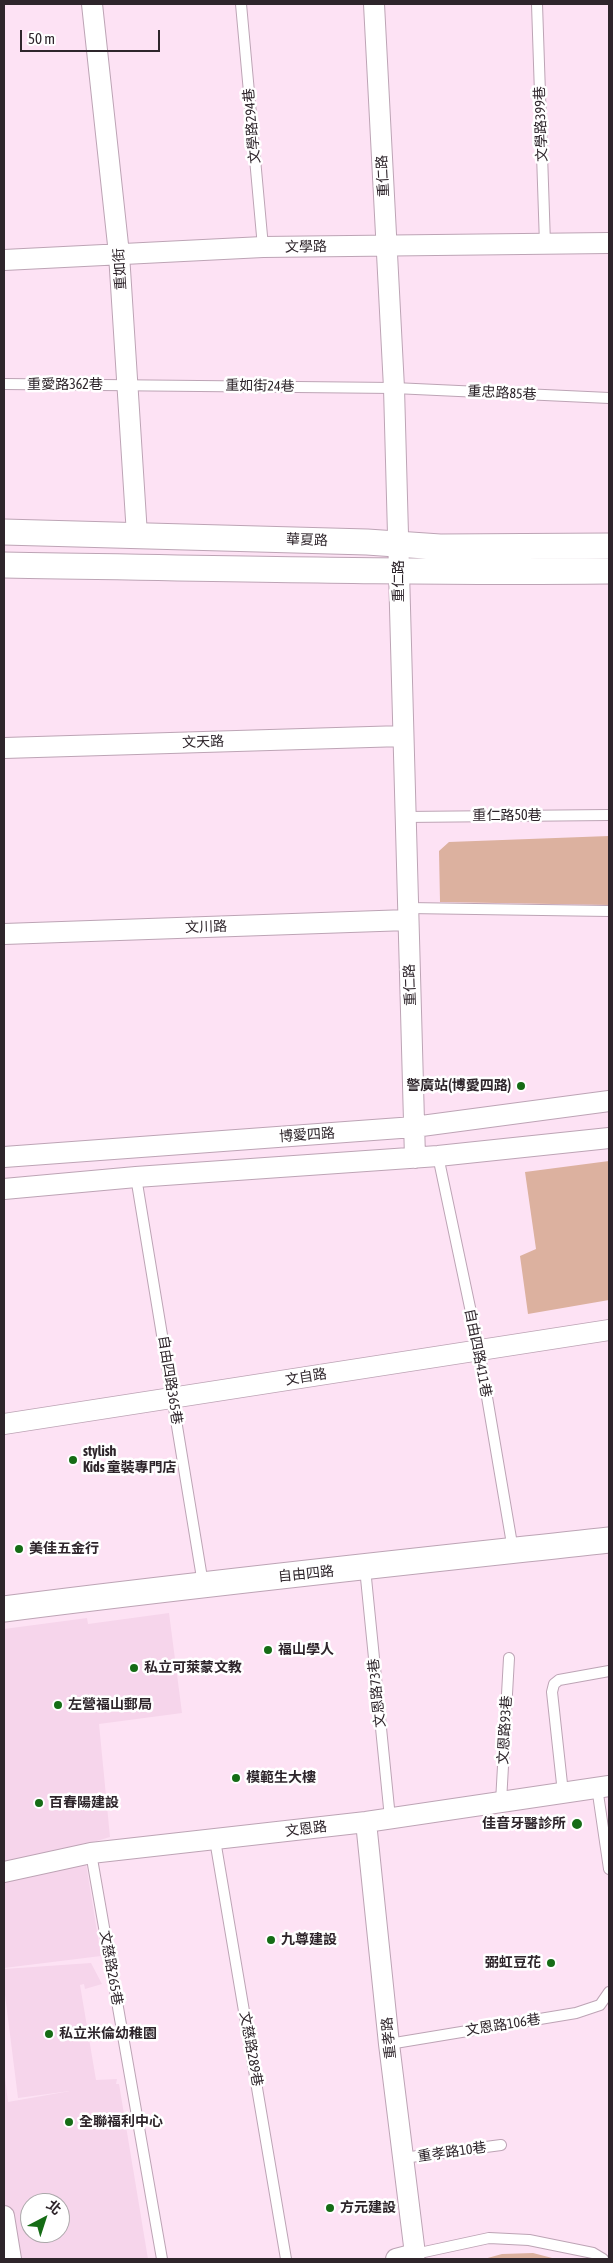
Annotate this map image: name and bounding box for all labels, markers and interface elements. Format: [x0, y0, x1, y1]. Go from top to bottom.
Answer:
scale bar [22, 20, 162, 52]
text: 50 m [28, 30, 55, 47]
street label: 文學路399巷 [531, 86, 551, 162]
street label: 文學路294巷 [240, 88, 264, 164]
street label: 重仁路 [374, 155, 392, 197]
street label: 文學路 [285, 238, 327, 256]
street label: 重如街 [110, 247, 130, 291]
street label: 重愛路362巷 [27, 377, 103, 393]
street label: 重如街24巷 [225, 377, 295, 395]
street label: 重忠路85巷 [467, 383, 537, 403]
street label: 華夏路 [286, 531, 328, 549]
street label: 重仁路 [391, 560, 407, 602]
street label: 文天路 [182, 733, 224, 751]
street label: 重仁路50巷 [472, 808, 542, 824]
street label: 文川路 [185, 918, 227, 936]
street label: 重仁路 [401, 964, 419, 1006]
place label: 警廣站(博愛四路) [406, 1078, 511, 1094]
marker: 警廣站(博愛四路) [515, 1080, 527, 1092]
street label: 博愛四路 [278, 1125, 336, 1145]
street label: 自由四路411巷 [461, 1307, 495, 1399]
street label: 自由四路365巷 [155, 1334, 185, 1426]
street label: 文自路 [284, 1365, 328, 1389]
place label: stylish Kids 童裝專門店 [83, 1444, 177, 1476]
marker: stylish Kids 童裝專門店 [67, 1454, 79, 1466]
place label: 美佳五金行 [29, 1541, 99, 1557]
marker: 美佳五金行 [13, 1543, 25, 1555]
street label: 自由四路 [277, 1563, 335, 1585]
place label: 福山學人 [278, 1642, 334, 1658]
marker: 福山學人 [262, 1644, 274, 1656]
street label: 文恩路73巷 [365, 1658, 389, 1728]
place label: 私立可萊蒙文教 [144, 1660, 242, 1676]
marker: 私立可萊蒙文教 [128, 1662, 140, 1674]
street label: 文恩路93巷 [495, 1695, 515, 1765]
place label: 左營福山郵局 [68, 1697, 152, 1713]
marker: 左營福山郵局 [52, 1699, 64, 1711]
place label: 模範生大樓 [246, 1770, 316, 1786]
marker: 模範生大樓 [230, 1772, 242, 1784]
place label: 百春陽建設 [49, 1795, 119, 1811]
marker: 百春陽建設 [33, 1797, 45, 1809]
place label: 佳音牙醫診所 [482, 1816, 566, 1832]
marker: 佳音牙醫診所 [570, 1817, 584, 1831]
street label: 文恩路 [284, 1818, 328, 1840]
street label: 文慈路265巷 [96, 1929, 126, 2007]
place label: 九尊建設 [281, 1932, 337, 1948]
marker: 九尊建設 [265, 1934, 277, 1946]
place label: 弼虹豆花 [485, 1955, 541, 1971]
marker: 弼虹豆花 [545, 1957, 557, 1969]
street label: 文慈路289巷 [236, 2010, 266, 2088]
street label: 文恩路106巷 [464, 2011, 542, 2039]
street label: 重孝路 [378, 2016, 400, 2060]
place label: 私立米倫幼稚園 [59, 2026, 157, 2042]
marker: 私立米倫幼稚園 [43, 2028, 55, 2040]
place label: 全聯福利中心 [79, 2114, 163, 2130]
marker: 全聯福利中心 [63, 2116, 75, 2128]
street label: 重孝路10巷 [417, 2139, 487, 2165]
north arrow [20, 2193, 70, 2243]
text: 北 [43, 2197, 65, 2218]
place label: 方元建設 [340, 2200, 396, 2216]
marker: 方元建設 [324, 2202, 336, 2214]

